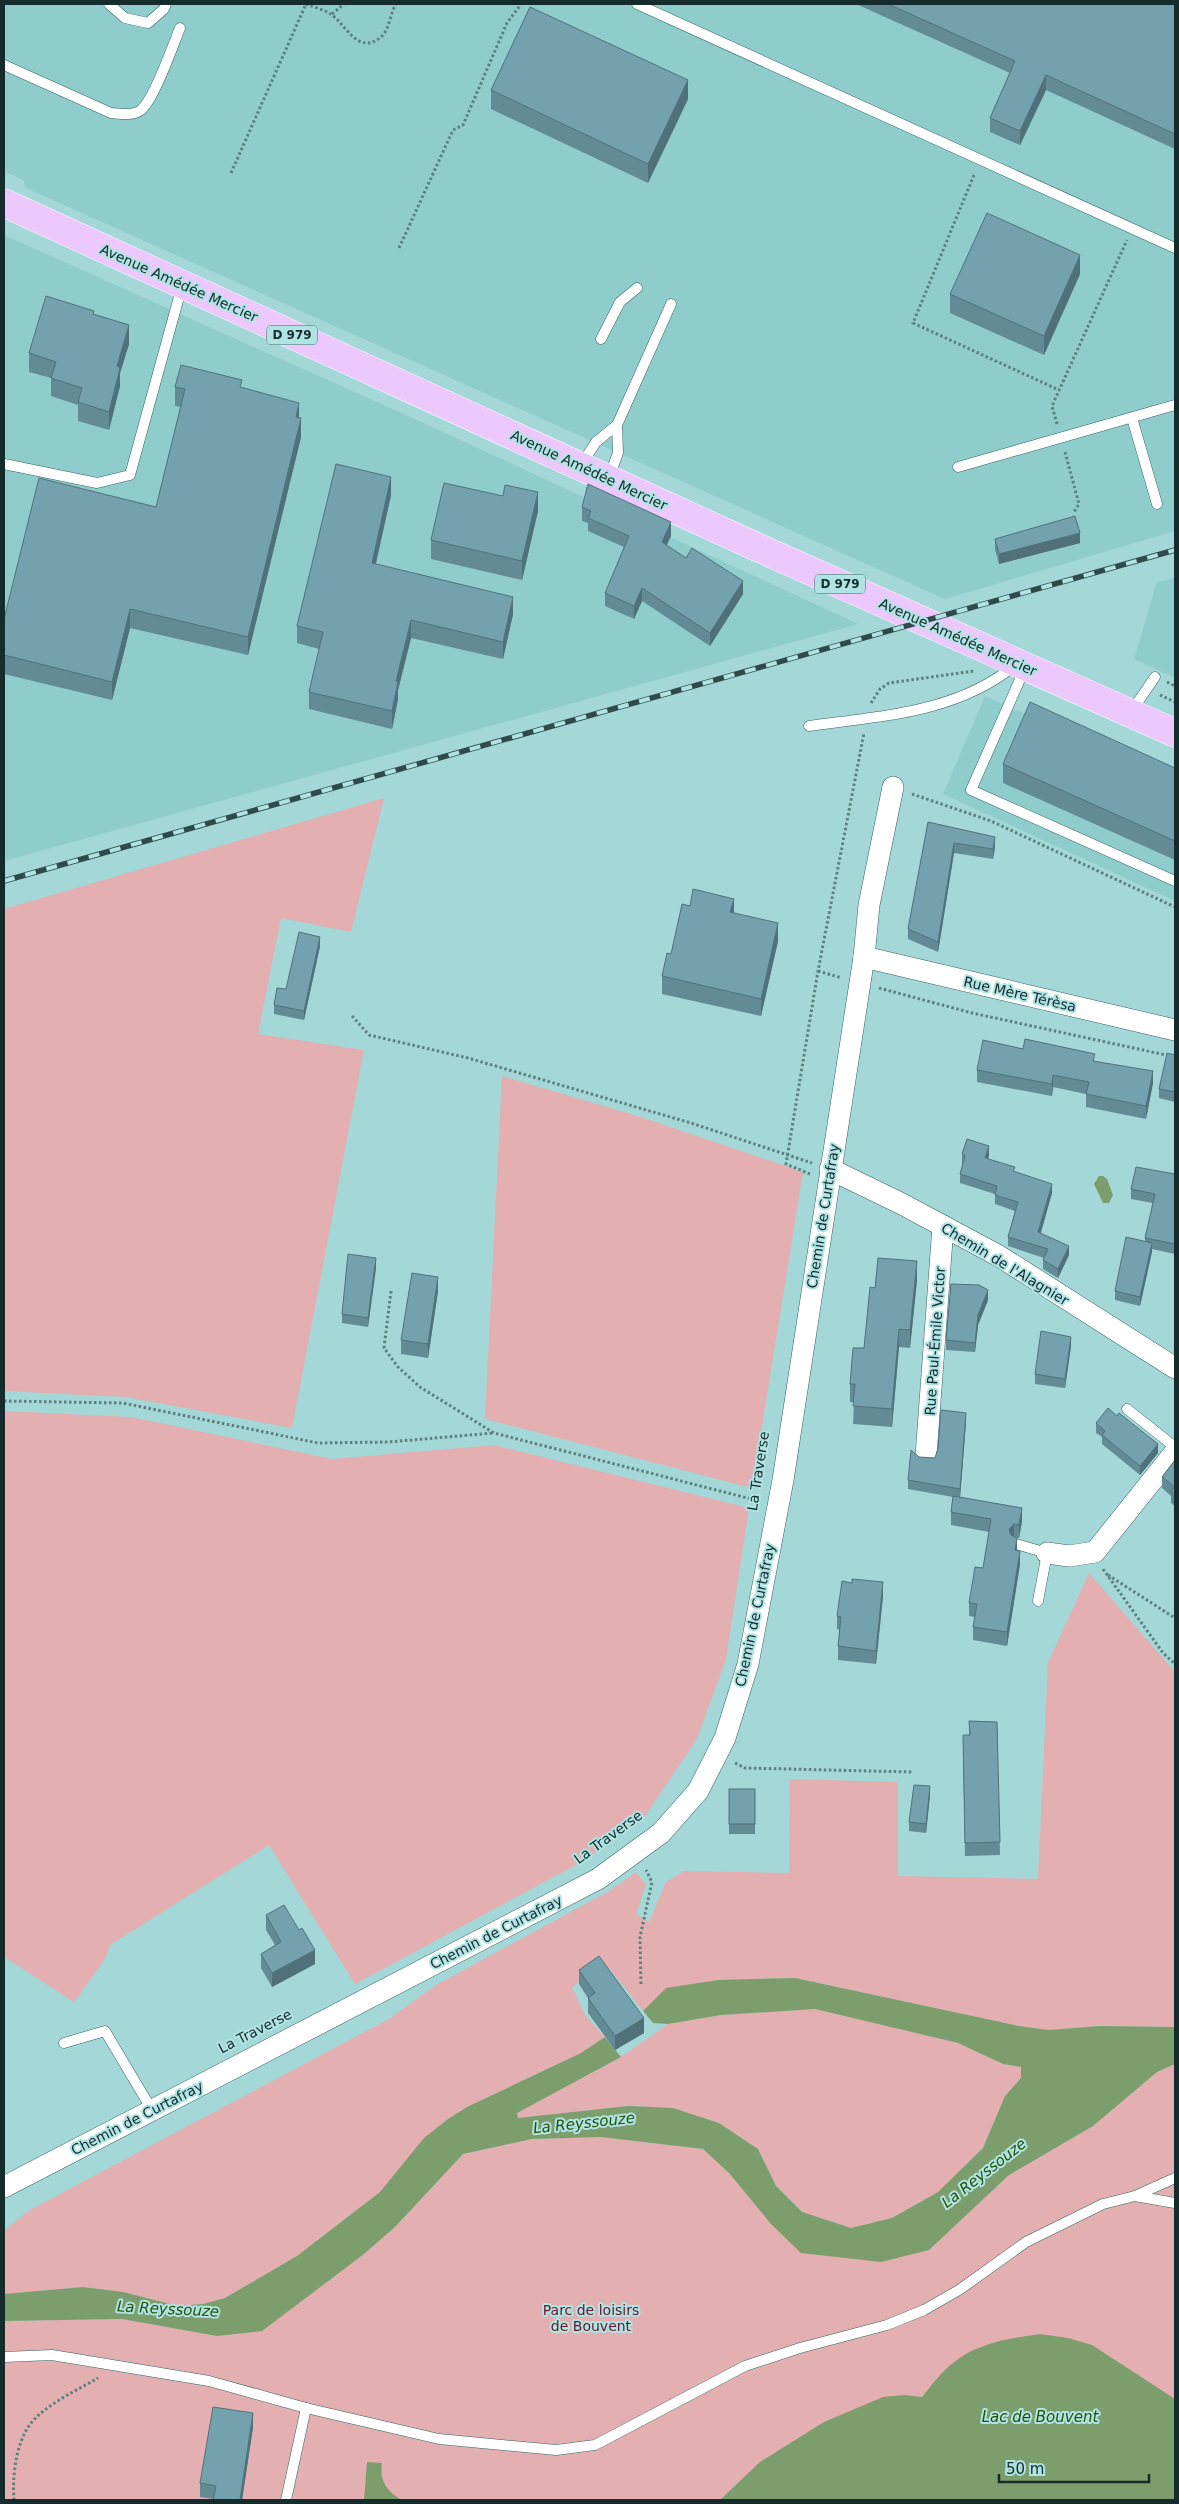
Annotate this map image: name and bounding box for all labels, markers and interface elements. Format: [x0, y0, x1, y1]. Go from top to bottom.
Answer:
street label: Avenue Amédée Mercier [98, 241, 261, 325]
road number: D 979 [267, 326, 317, 344]
street label: Avenue Amédée Mercier [508, 427, 670, 513]
road number: D 979 [815, 574, 865, 594]
street label: Avenue Amédée Mercier [877, 595, 1040, 679]
street label: Rue Mère Térèsa [962, 973, 1078, 1015]
street label: Chemin de Curtafray [804, 1143, 842, 1289]
street label: Chemin de l'Alagnier [938, 1220, 1072, 1309]
street label: Rue Paul-Émile Victor [922, 1266, 948, 1416]
street label: La Traverse [744, 1430, 772, 1512]
street label: Chemin de Curtafray [732, 1542, 778, 1688]
street label: La Traverse [571, 1807, 645, 1867]
street label: Chemin de Curtafray [427, 1892, 565, 1972]
street label: La Traverse [216, 2006, 294, 2056]
street label: Chemin de Curtafray [68, 2078, 206, 2158]
water label: La Reyssouze [532, 2109, 636, 2137]
water label: La Reyssouze [938, 2134, 1030, 2212]
water label: La Reyssouze [116, 2297, 220, 2321]
park label: Parc de loisirs de Bouvent [543, 2302, 639, 2334]
water label: Lac de Bouvent [982, 2408, 1099, 2426]
scale bar [999, 2452, 1149, 2484]
text: 50 m [1006, 2460, 1044, 2478]

